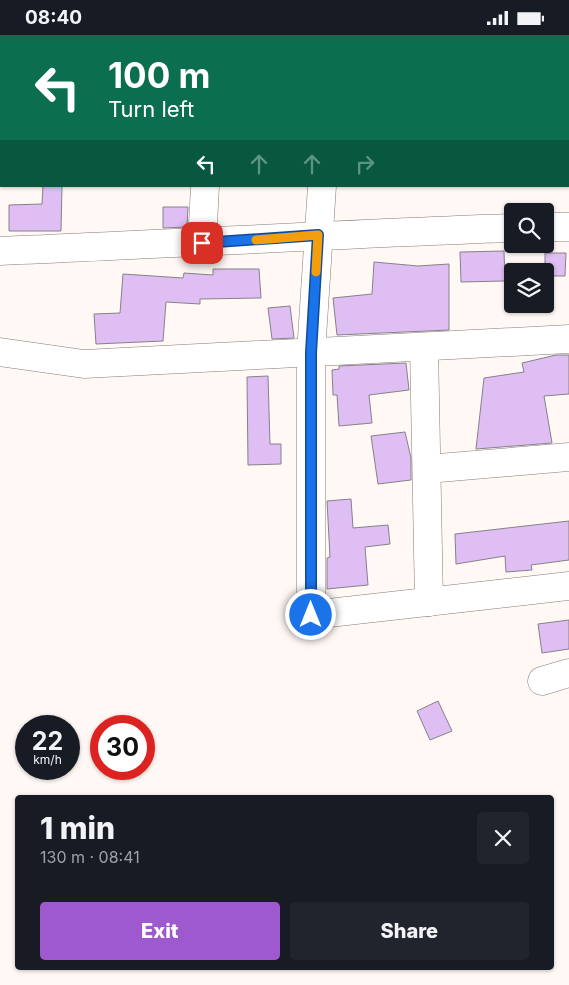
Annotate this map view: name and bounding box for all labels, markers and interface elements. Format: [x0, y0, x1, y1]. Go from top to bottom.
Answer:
text: 08:40 [25, 6, 82, 29]
text: 100 m [108, 54, 211, 96]
icon: left [25, 55, 90, 120]
text: Turn left [108, 96, 194, 122]
icon: left [192, 150, 220, 178]
icon: ahead [245, 150, 273, 178]
icon: ahead [298, 150, 326, 178]
icon: right [351, 150, 379, 178]
map controls [504, 203, 554, 313]
button: search [504, 203, 554, 253]
pin [181, 222, 223, 264]
icon: arrive [188, 229, 216, 257]
button: layers [504, 263, 554, 313]
position arrow [284, 588, 336, 640]
speed limit sign: 30 [90, 715, 155, 780]
text: 22 [32, 726, 63, 756]
text: km/h [33, 752, 62, 767]
text: 1 min [40, 810, 115, 846]
button: close [477, 812, 529, 864]
text: 130 m · 08:41 [40, 847, 140, 867]
button: Exit [40, 902, 280, 960]
button: Share [290, 902, 529, 960]

